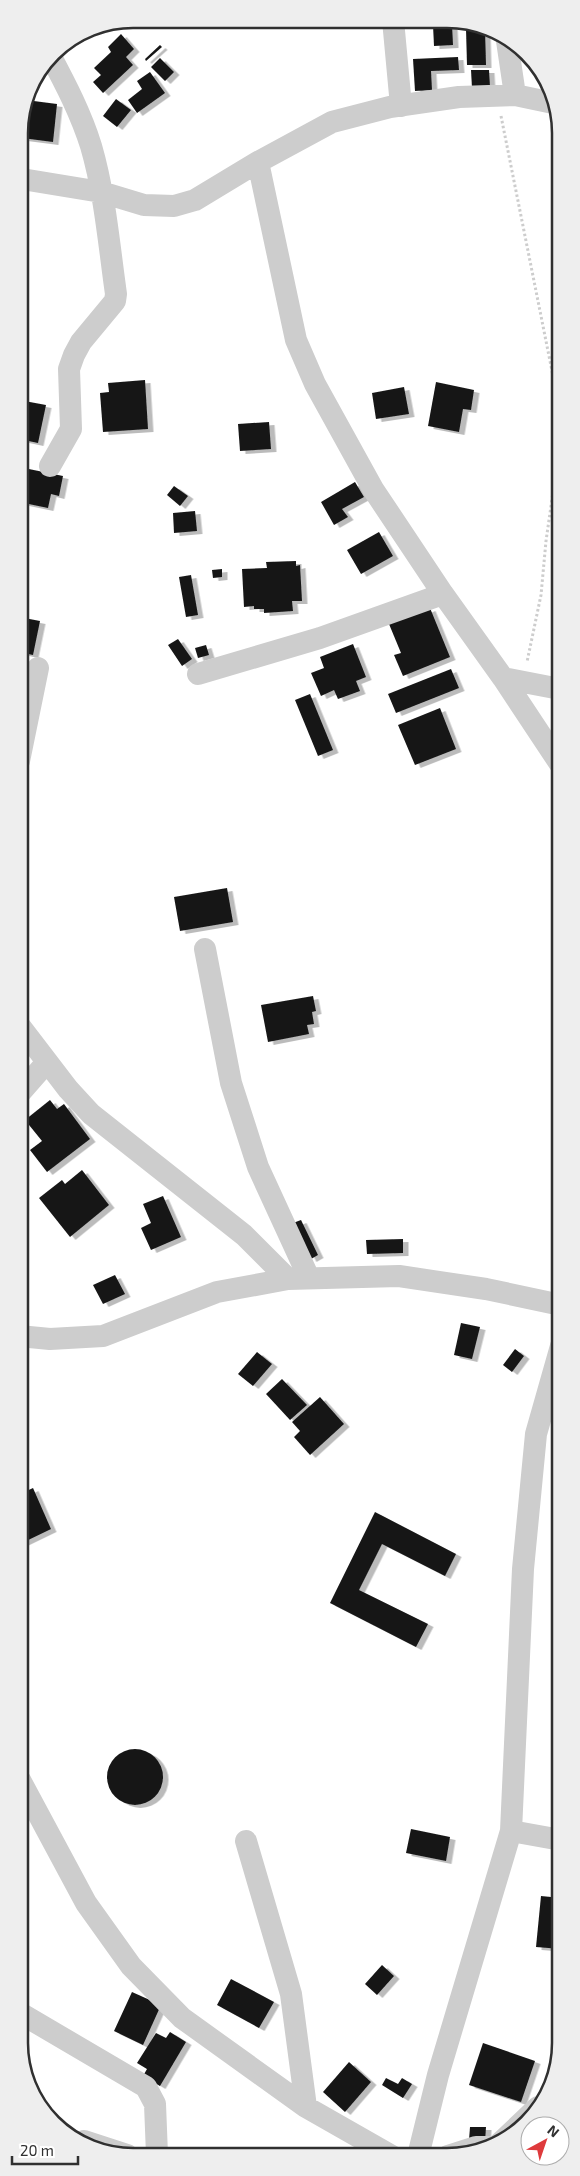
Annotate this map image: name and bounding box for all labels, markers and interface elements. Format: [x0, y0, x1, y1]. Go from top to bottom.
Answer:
north arrow [520, 2116, 570, 2166]
text: N [544, 2121, 563, 2140]
scale bar [12, 2134, 79, 2166]
text: 20 m [20, 2141, 54, 2159]

